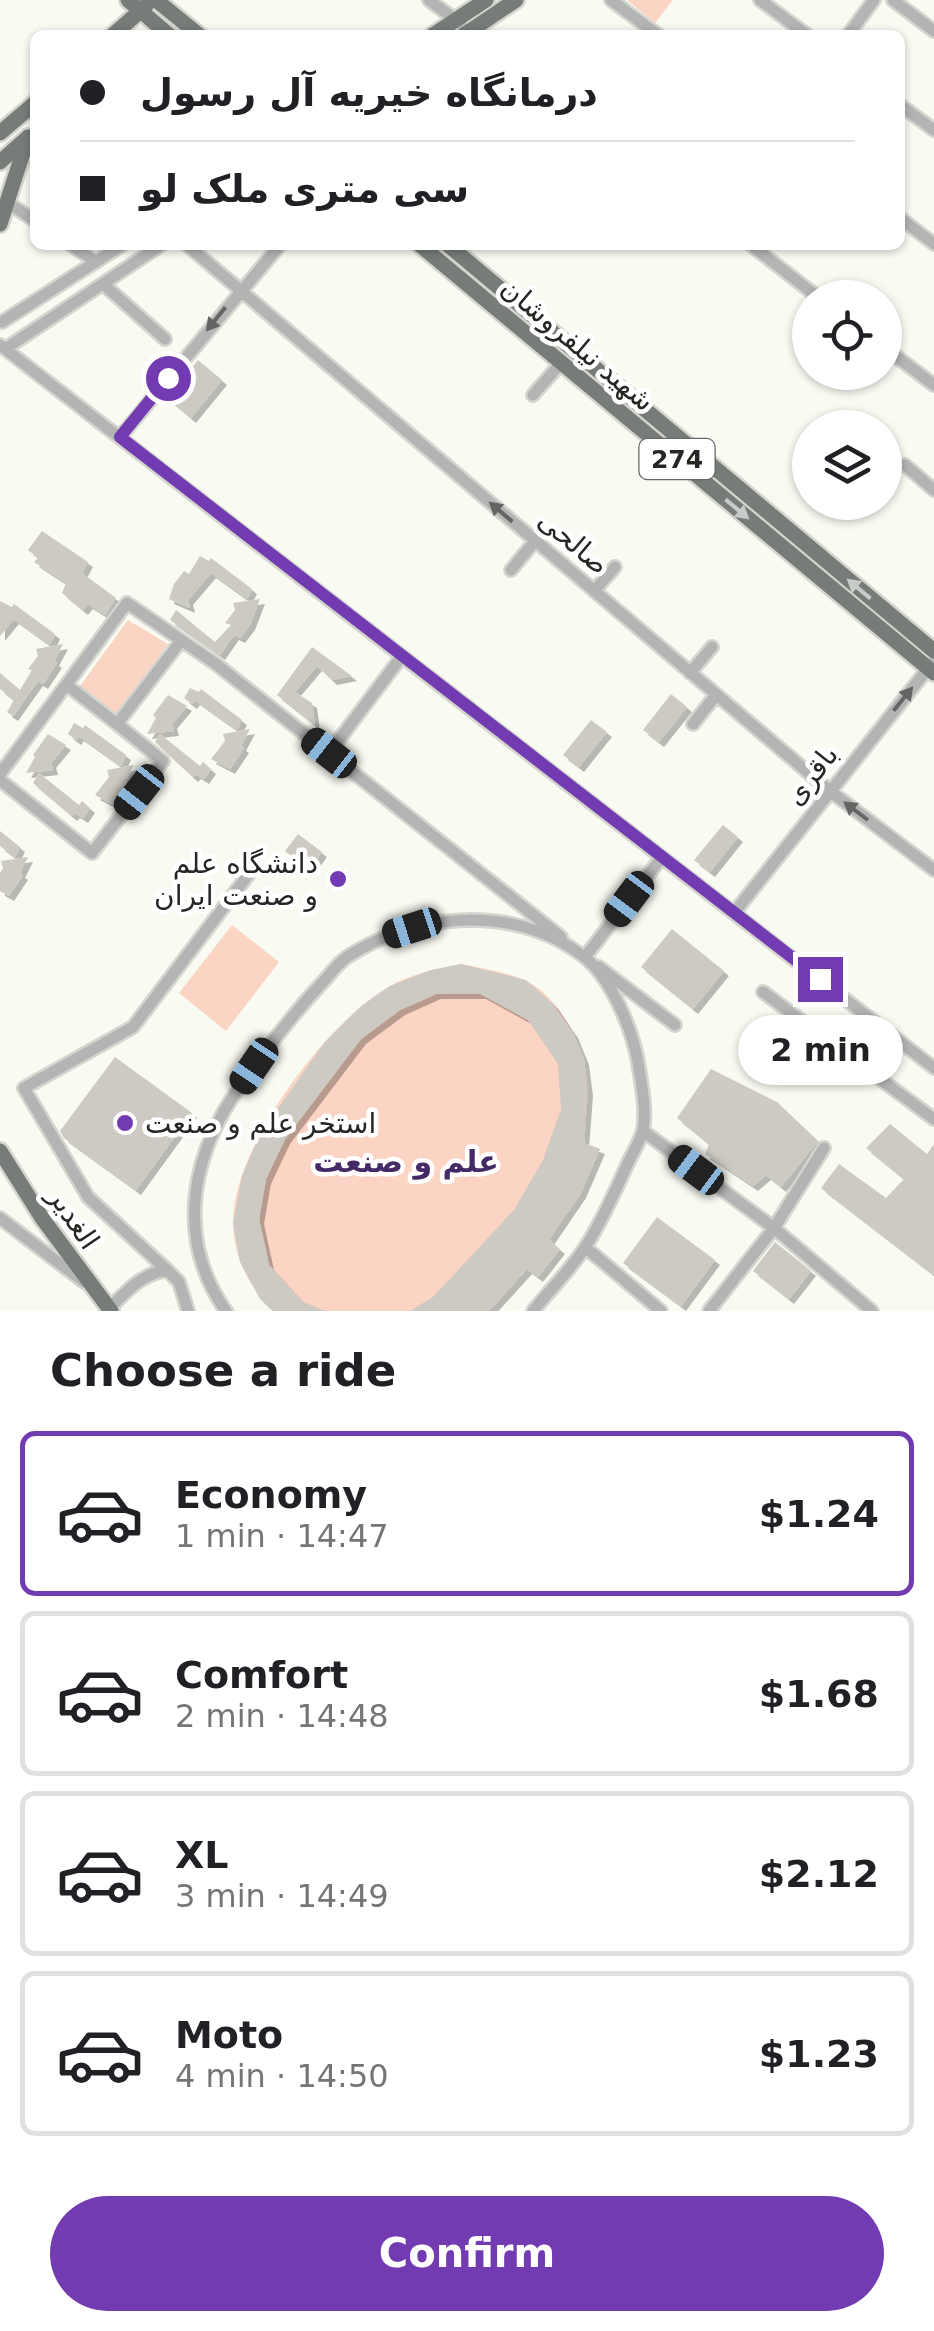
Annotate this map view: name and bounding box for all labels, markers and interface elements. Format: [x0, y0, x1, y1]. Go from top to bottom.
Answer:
text: درمانگاه خیریه آل رسول [140, 71, 598, 115]
text: سی متری ملک لو [140, 167, 469, 211]
street label: شهید نیلفروشان [494, 271, 661, 418]
map controls [792, 280, 902, 520]
button: locate [792, 280, 902, 390]
one-way arrow [206, 306, 227, 331]
route start [146, 356, 191, 401]
button: layers [792, 410, 902, 520]
road number: 274 [640, 439, 714, 479]
one-way arrow [724, 498, 749, 519]
one-way arrow [488, 502, 513, 523]
street label: صالحی [532, 503, 616, 581]
one-way arrow [847, 578, 872, 600]
one-way arrow [892, 687, 913, 712]
car [296, 723, 362, 783]
street label: باقری [778, 739, 845, 812]
car [109, 759, 169, 825]
one-way arrow [844, 801, 870, 822]
place label: دانشگاه علم و صنعت ایران [154, 847, 318, 912]
car [599, 866, 659, 932]
marker: دانشگاه علم و صنعت ایران [327, 868, 349, 890]
car [379, 904, 445, 952]
route end [798, 957, 843, 1002]
callout: 2 min [738, 1014, 902, 1084]
text: 2 min [770, 1031, 871, 1069]
car [225, 1033, 283, 1099]
place label: استخر علم و صنعت [145, 1107, 376, 1140]
marker: استخر علم و صنعت [114, 1112, 136, 1134]
car [663, 1140, 729, 1200]
district label: علم و صنعت [313, 1144, 499, 1180]
street label: الغدیر [40, 1179, 106, 1256]
text: Choose a ride [50, 1344, 396, 1397]
icon: car [55, 1469, 145, 1559]
text: Economy [175, 1473, 367, 1517]
text: $1.24 [759, 1492, 879, 1536]
text: 1 min · 14:47 [175, 1517, 389, 1555]
icon: car [55, 1649, 145, 1739]
text: Comfort [175, 1653, 348, 1697]
text: $1.68 [759, 1672, 879, 1716]
text: 2 min · 14:48 [175, 1697, 389, 1735]
icon: car [55, 1829, 145, 1919]
text: XL [175, 1833, 229, 1877]
text: $2.12 [759, 1852, 879, 1896]
text: 3 min · 14:49 [175, 1877, 389, 1915]
icon: car [55, 2009, 145, 2099]
text: Moto [175, 2013, 283, 2057]
text: $1.23 [759, 2032, 879, 2076]
text: 4 min · 14:50 [175, 2057, 389, 2095]
button: Confirm [50, 2196, 884, 2311]

